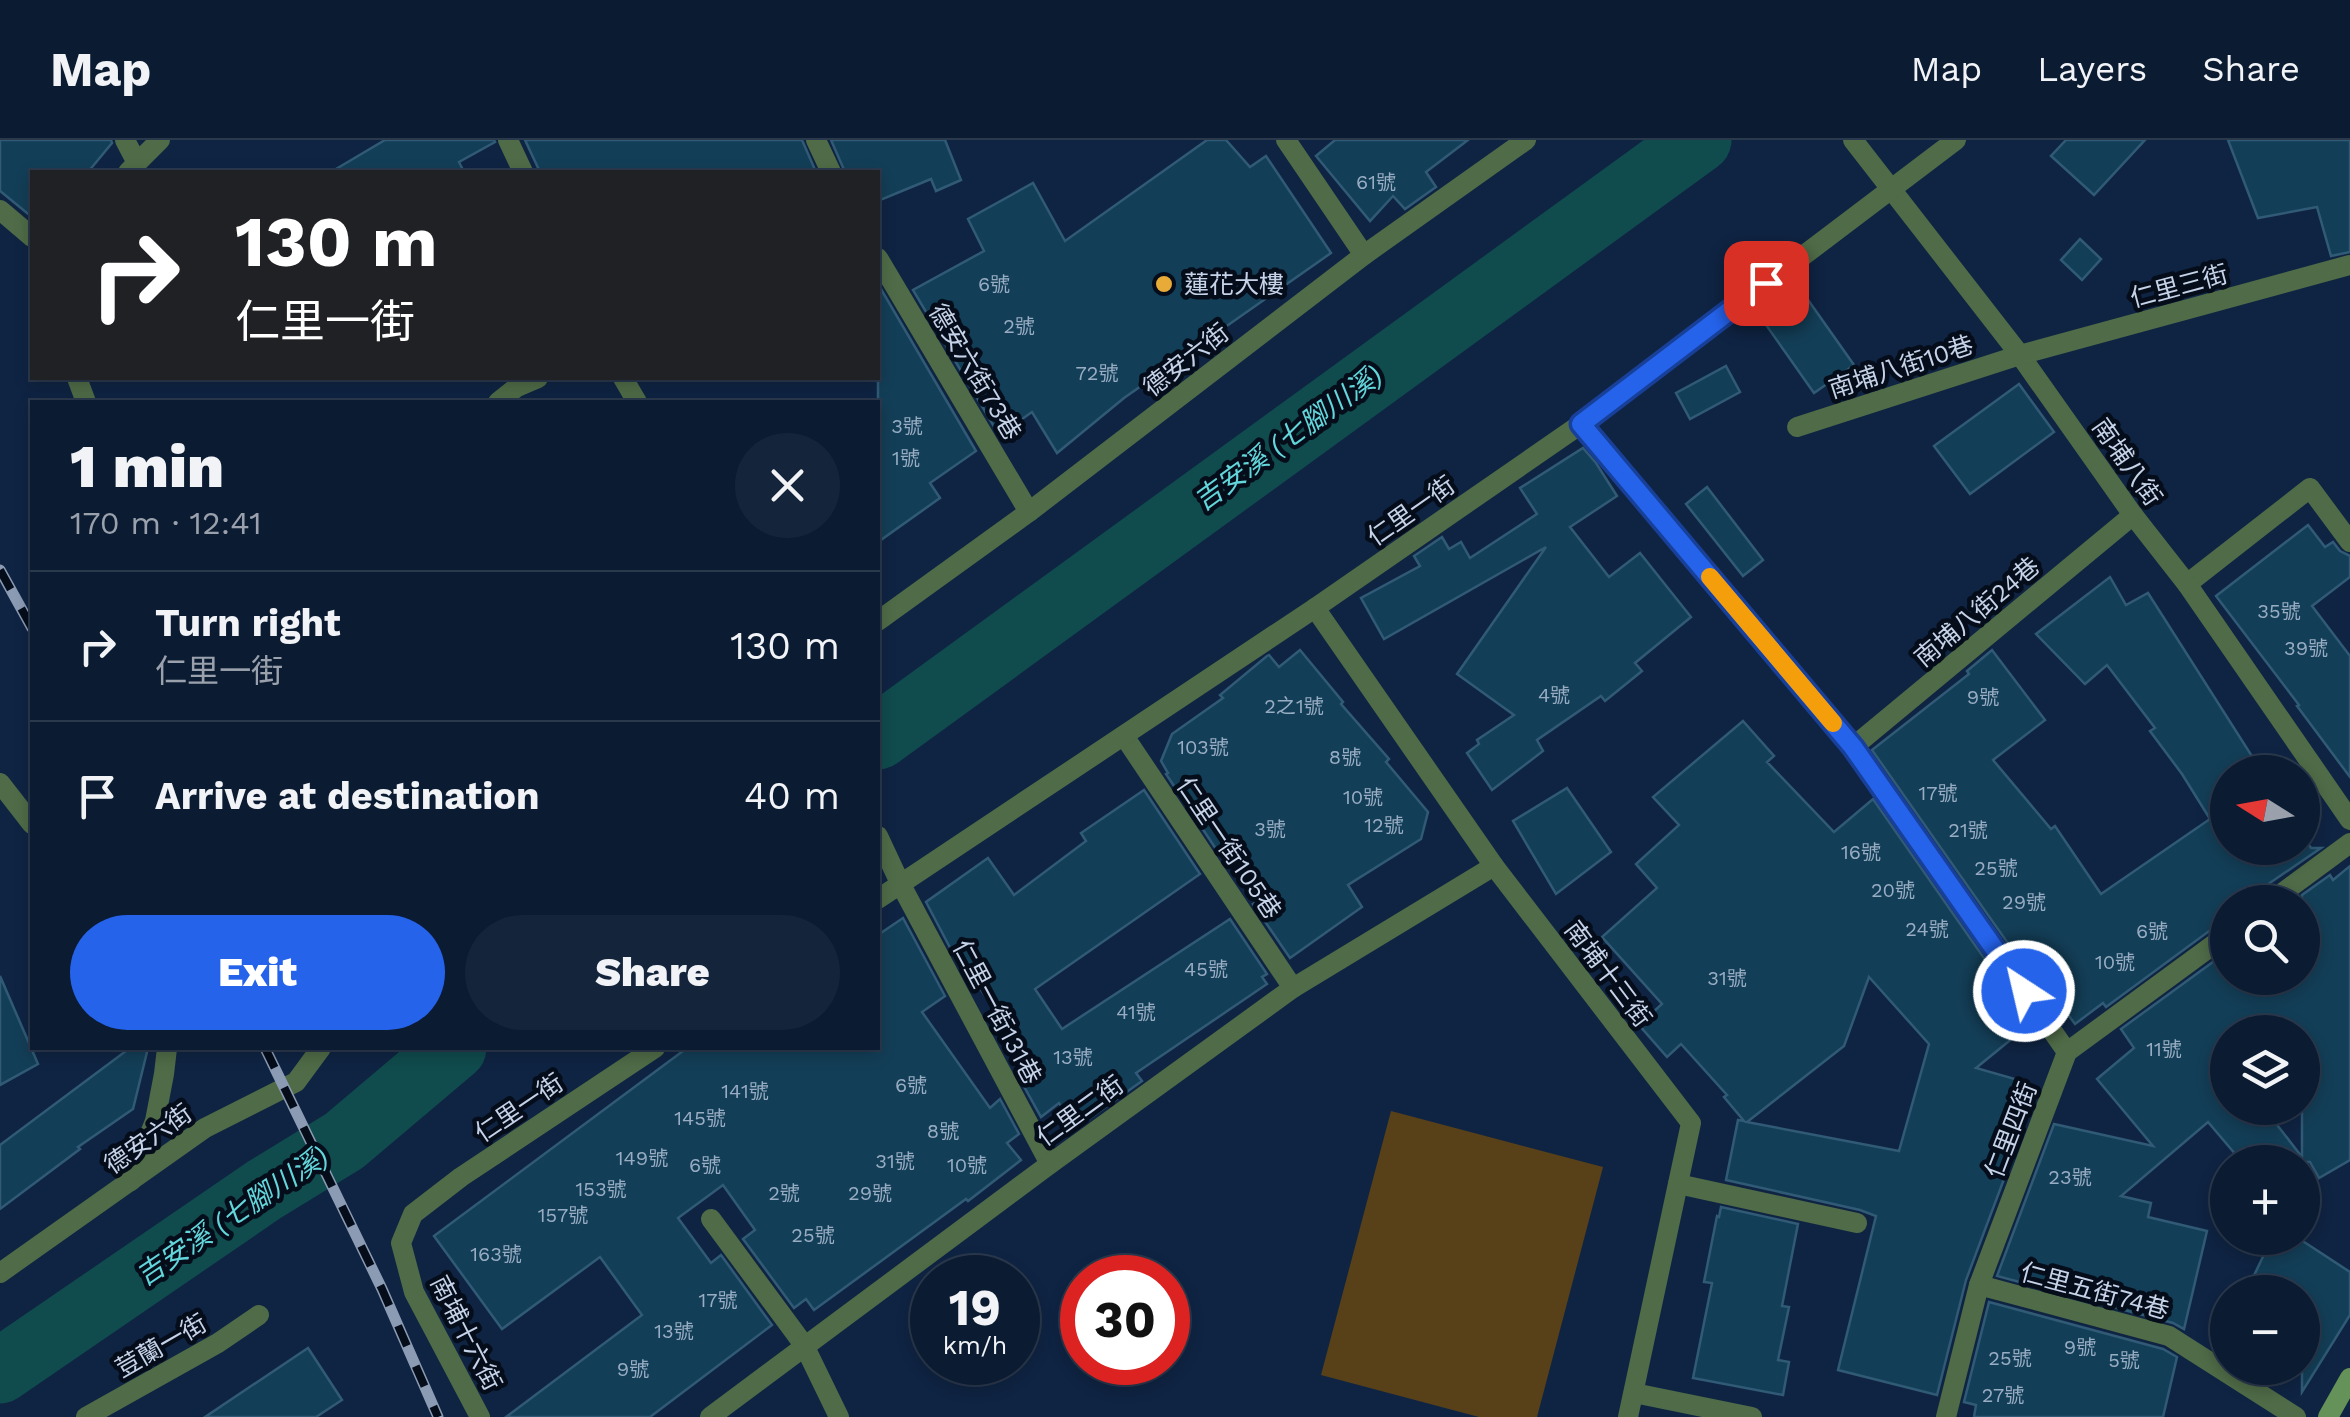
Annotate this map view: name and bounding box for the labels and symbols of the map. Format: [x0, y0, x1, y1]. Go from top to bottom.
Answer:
house number: 61號 [1356, 170, 1396, 194]
pin [1724, 241, 1809, 326]
street label: 仁里三街 [2127, 259, 2231, 313]
place label: 蓮花大樓 [1184, 270, 1284, 299]
house number: 6號 [978, 272, 1010, 296]
marker: 蓮花大樓 [1153, 273, 1175, 295]
street label: 德安六街73巷 [923, 299, 1027, 445]
house number: 2號 [1003, 314, 1035, 338]
street label: 德安六街 [1138, 318, 1234, 402]
street label: 南埔八街10巷 [1825, 330, 1977, 404]
water label: 吉安溪 (七腳川溪) [1187, 359, 1389, 517]
house number: 72號 [1076, 361, 1118, 385]
street label: 南埔八街 [2086, 413, 2168, 511]
house number: 3號 [891, 414, 923, 438]
house number: 1號 [892, 446, 920, 470]
street label: 仁里一街 [1362, 470, 1460, 552]
street label: 南埔八街24巷 [1909, 551, 2045, 673]
house number: 35號 [2257, 599, 2301, 623]
house number: 39號 [2284, 636, 2328, 660]
house number: 4號 [1538, 683, 1570, 707]
house number: 9號 [1967, 685, 1999, 709]
house number: 2之1號 [1264, 694, 1324, 718]
house number: 103號 [1177, 735, 1229, 759]
house number: 8號 [1329, 745, 1361, 769]
north arrow [2210, 755, 2320, 865]
street label: 仁里一街105巷 [1171, 772, 1287, 924]
house number: 17號 [1918, 781, 1958, 805]
house number: 10號 [1343, 785, 1383, 809]
house number: 12號 [1364, 813, 1404, 837]
house number: 3號 [1254, 817, 1286, 841]
house number: 21號 [1948, 818, 1988, 842]
house number: 16號 [1841, 840, 1881, 864]
house number: 25號 [1974, 856, 2018, 880]
house number: 20號 [1871, 878, 1915, 902]
house number: 29號 [2002, 890, 2046, 914]
street label: 南埔十三街 [1559, 915, 1657, 1033]
house number: 24號 [1905, 917, 1949, 941]
house number: 6號 [2136, 919, 2168, 943]
street label: 仁里一街131巷 [947, 935, 1047, 1089]
position arrow [1972, 939, 2076, 1043]
house number: 10號 [2095, 950, 2135, 974]
house number: 45號 [1184, 957, 1228, 981]
house number: 31號 [1707, 966, 1747, 990]
house number: 41號 [1116, 1000, 1156, 1024]
house number: 11號 [2146, 1037, 2182, 1061]
house number: 13號 [1053, 1045, 1093, 1069]
street label: 仁里一街 [469, 1068, 569, 1148]
street label: 仁里二街 [1031, 1070, 1129, 1152]
house number: 6號 [895, 1073, 927, 1097]
street label: 仁里四街 [1980, 1078, 2042, 1182]
house number: 141號 [721, 1079, 769, 1103]
street label: 德安六街 [99, 1098, 197, 1180]
house number: 145號 [674, 1106, 726, 1130]
house number: 8號 [927, 1119, 959, 1143]
water label: 吉安溪 (七腳川溪) [130, 1140, 334, 1292]
house number: 149號 [616, 1146, 668, 1170]
house number: 31號 [875, 1149, 915, 1173]
house number: 6號 [689, 1153, 721, 1177]
house number: 10號 [947, 1153, 987, 1177]
house number: 23號 [2048, 1165, 2092, 1189]
house number: 153號 [575, 1177, 627, 1201]
house number: 2號 [768, 1181, 800, 1205]
house number: 29號 [848, 1181, 892, 1205]
house number: 157號 [538, 1203, 588, 1227]
house number: 25號 [791, 1223, 835, 1247]
house number: 163號 [470, 1242, 522, 1266]
speed limit sign: 30 [1060, 1255, 1190, 1385]
street label: 仁里五街74巷 [2018, 1257, 2172, 1325]
street label: 南埔十六街 [425, 1271, 507, 1395]
house number: 17號 [698, 1288, 738, 1312]
street label: 荳蘭一街 [110, 1308, 212, 1384]
house number: 13號 [654, 1319, 694, 1343]
house number: 9號 [2064, 1335, 2096, 1359]
house number: 25號 [1988, 1346, 2032, 1370]
house number: 5號 [2108, 1348, 2140, 1372]
house number: 9號 [617, 1357, 649, 1381]
house number: 27號 [1982, 1383, 2024, 1407]

